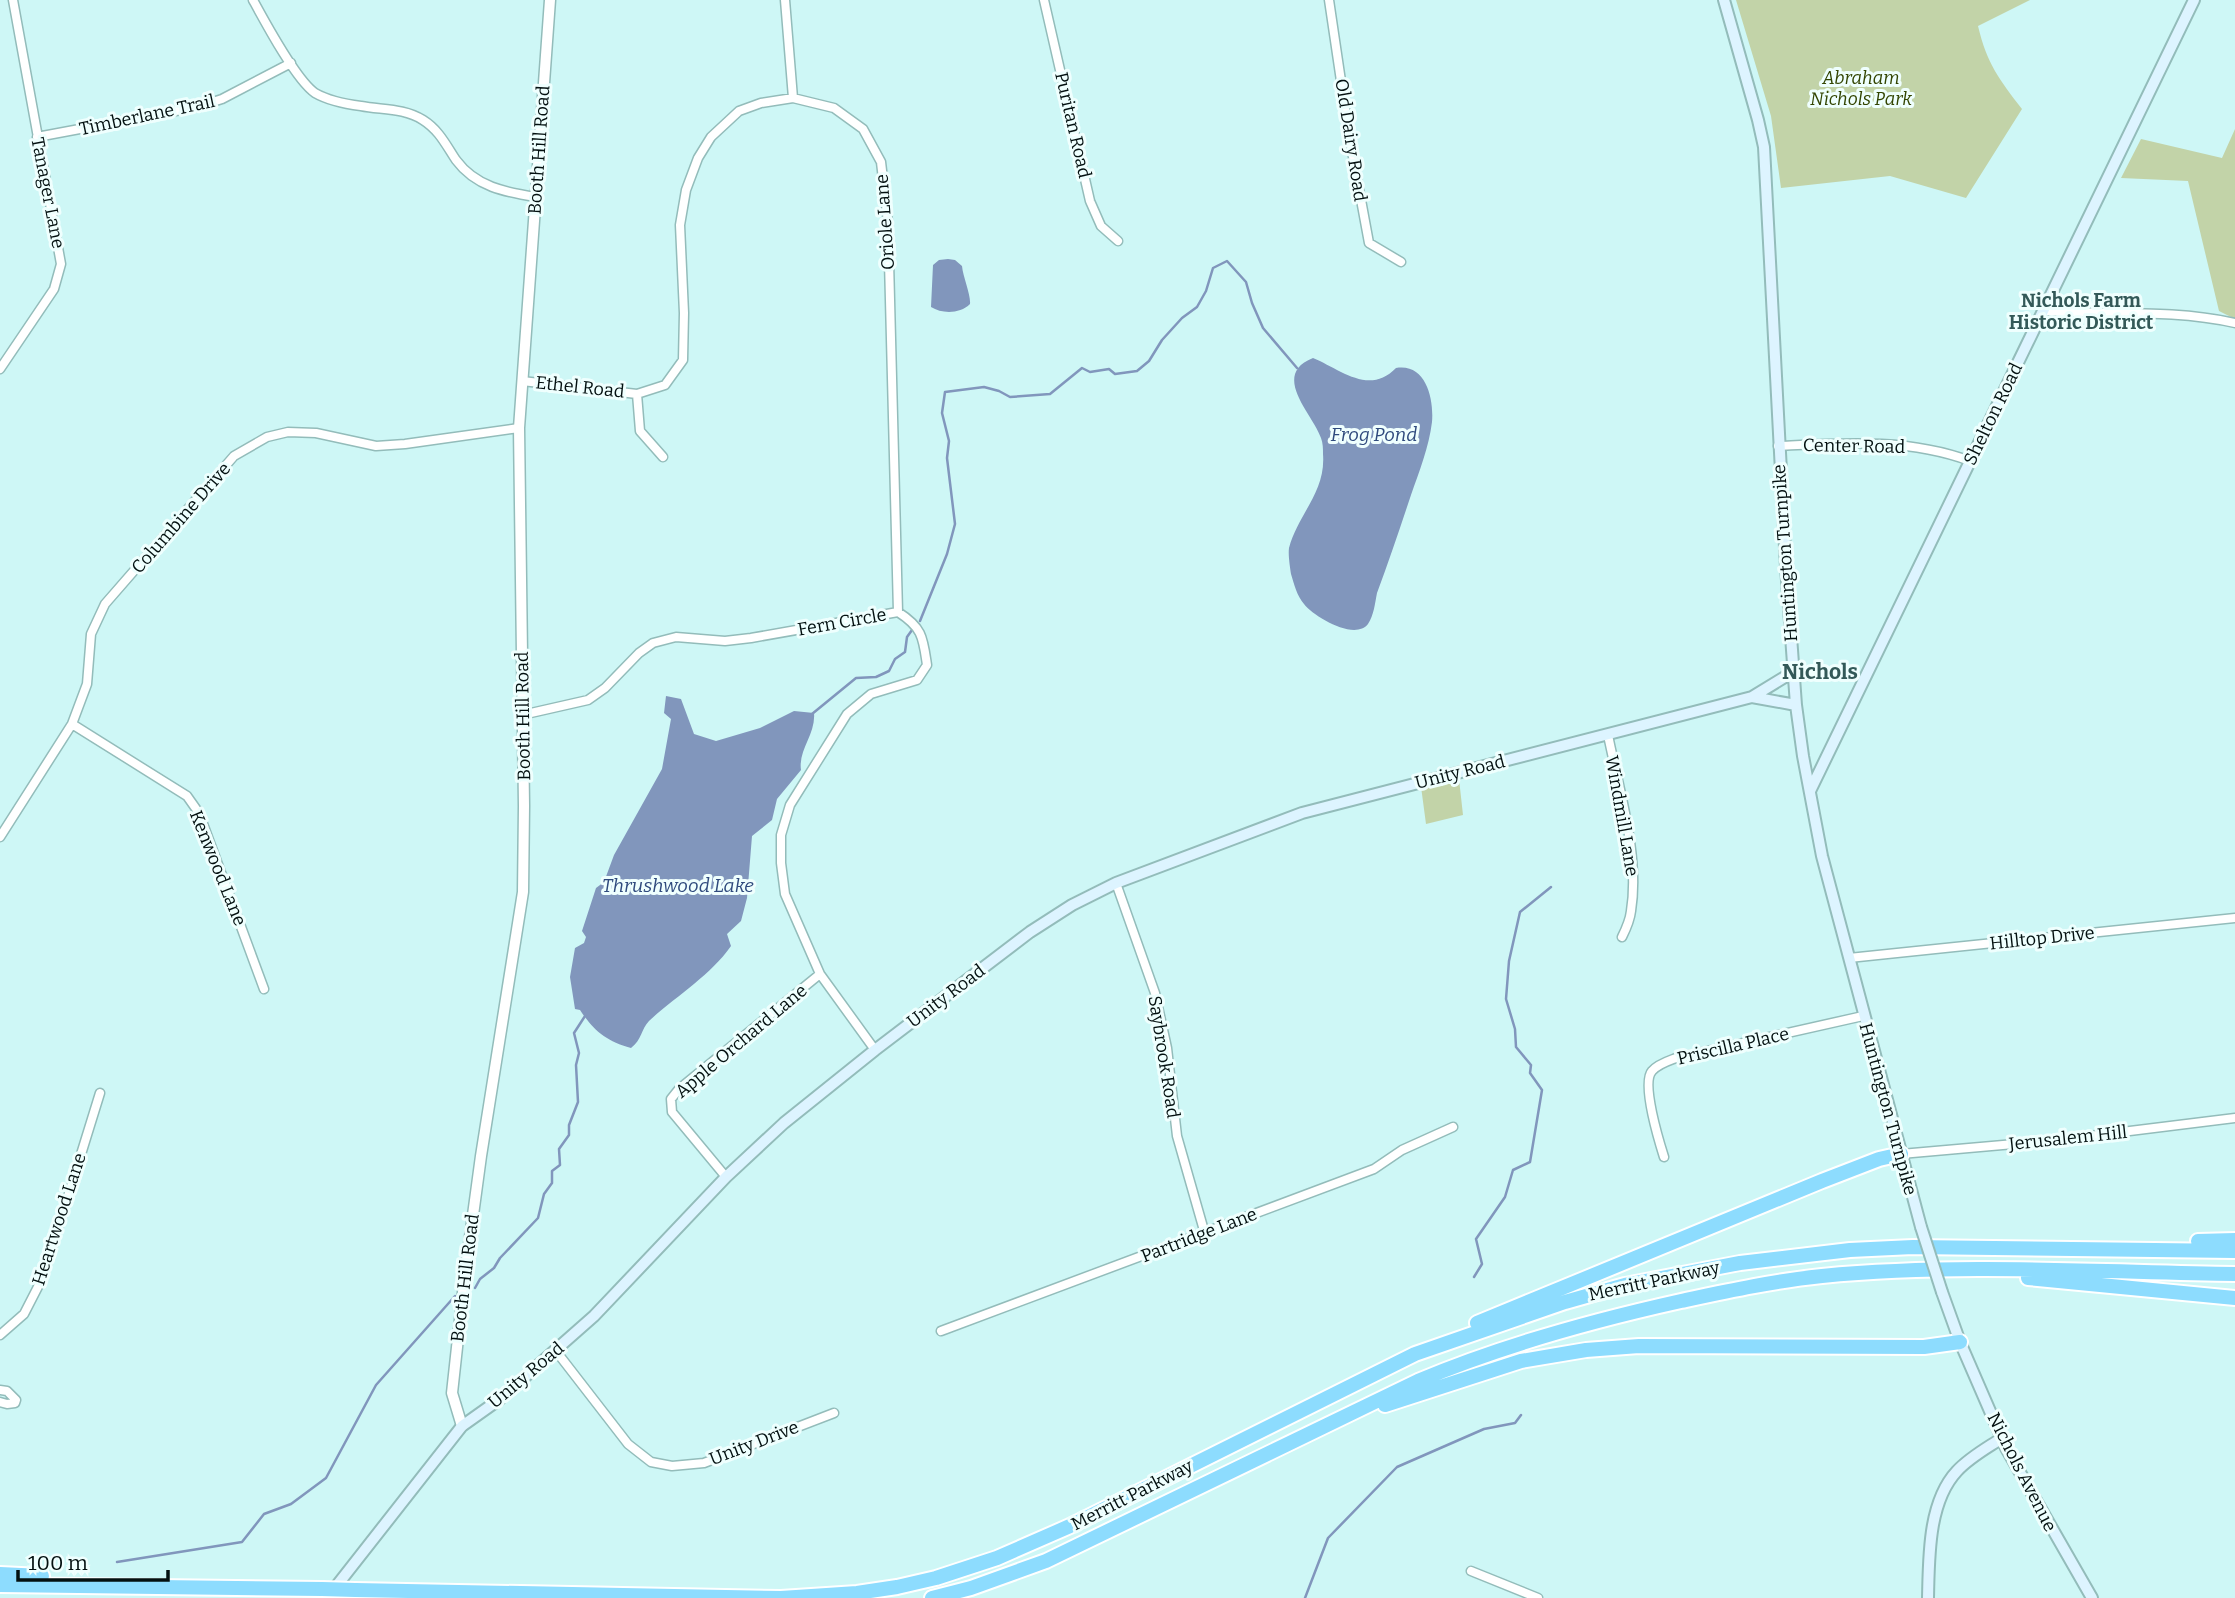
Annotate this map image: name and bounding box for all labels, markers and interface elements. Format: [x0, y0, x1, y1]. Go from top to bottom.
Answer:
park label: Abraham Nichols Park [1810, 67, 1912, 110]
street label: Puritan Road [1050, 70, 1096, 181]
street label: Old Dairy Road [1330, 77, 1372, 203]
street label: Booth Hill Road [524, 84, 555, 215]
street label: Timberlane Trail [77, 90, 217, 140]
street label: Tanager Lane [26, 136, 70, 250]
street label: Oriole Lane [871, 173, 899, 271]
district label: Nichols Farm Historic District [2009, 289, 2154, 334]
street label: Shelton Road [1959, 359, 2027, 469]
street label: Ethel Road [534, 371, 626, 403]
water label: Frog Pond [1331, 423, 1417, 446]
street label: Center Road [1803, 434, 1906, 458]
street label: Columbine Drive [127, 458, 235, 578]
street label: Huntington Turnpike [1768, 464, 1802, 642]
street label: Fern Circle [796, 603, 888, 641]
street label: Booth Hill Road [511, 651, 535, 781]
district label: Nichols [1782, 659, 1858, 685]
street label: Unity Road [1413, 750, 1508, 794]
street label: Windmill Lane [1601, 754, 1643, 878]
street label: Kenwood Lane [185, 807, 251, 929]
water label: Thrushwood Lake [602, 874, 754, 897]
street label: Hilltop Drive [1988, 922, 2096, 954]
street label: Unity Road [903, 959, 990, 1032]
street label: Apple Orchard Lane [670, 979, 812, 1103]
street label: Saybrook Road [1143, 994, 1185, 1120]
street label: Huntington Turnpike [1854, 1020, 1922, 1198]
street label: Priscilla Place [1675, 1022, 1791, 1070]
street label: Jerusalem Hill [2007, 1121, 2128, 1155]
street label: Heartwood Lane [27, 1150, 91, 1288]
street label: Partridge Lane [1138, 1203, 1260, 1267]
street label: Booth Hill Road [446, 1212, 484, 1343]
street label: Merritt Parkway [1586, 1256, 1722, 1306]
street label: Unity Road [484, 1337, 569, 1413]
street label: Nichols Avenue [1983, 1409, 2061, 1535]
street label: Unity Drive [706, 1416, 802, 1470]
street label: Merritt Parkway [1067, 1455, 1197, 1535]
scale bar [18, 1538, 168, 1582]
text: 100 m [28, 1550, 88, 1576]

